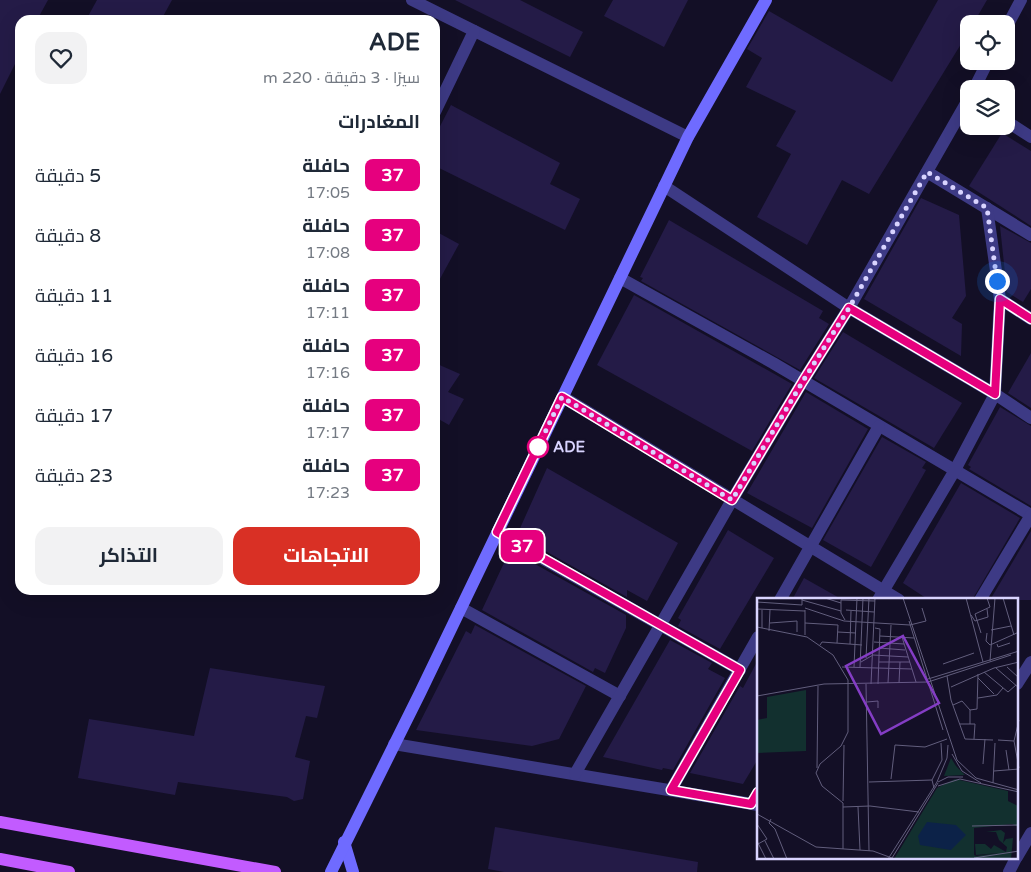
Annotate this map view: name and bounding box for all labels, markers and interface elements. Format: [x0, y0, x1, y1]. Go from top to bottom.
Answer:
map controls [960, 15, 1015, 135]
button: locate [960, 15, 1015, 70]
text: ADE [369, 28, 420, 57]
button: heart [35, 32, 87, 84]
text: سيرًا · 3 دقيقة · 220 m [263, 68, 420, 88]
button: layers [960, 80, 1015, 135]
text: المغادرات [338, 111, 420, 133]
text: حافلة [302, 155, 350, 177]
text: 37 [381, 164, 404, 186]
text: 5 دقيقة [35, 165, 101, 187]
text: 17:05 [306, 183, 350, 203]
text: حافلة [302, 215, 350, 237]
text: 37 [381, 224, 404, 246]
text: 8 دقيقة [35, 225, 101, 247]
text: 17:08 [306, 243, 350, 263]
your location [985, 269, 1010, 294]
text: حافلة [302, 275, 350, 297]
text: 37 [381, 284, 404, 306]
text: 11 دقيقة [35, 285, 113, 307]
text: 17:11 [306, 303, 350, 323]
text: حافلة [302, 335, 350, 357]
text: 37 [381, 344, 404, 366]
text: 16 دقيقة [35, 345, 113, 367]
text: 17:16 [306, 363, 350, 383]
text: حافلة [302, 395, 350, 417]
text: 37 [381, 404, 404, 426]
text: 17 دقيقة [35, 405, 113, 427]
text: 17:17 [306, 423, 350, 443]
marker: ADE [527, 436, 549, 458]
place label: ADE [553, 438, 585, 456]
text: حافلة [302, 455, 350, 477]
text: 37 [381, 464, 404, 486]
text: 23 دقيقة [35, 465, 113, 487]
text: 17:23 [306, 483, 350, 503]
button: التذاكر [35, 527, 223, 585]
button: الاتجاهات [233, 527, 420, 585]
line badge: 37 [500, 530, 544, 562]
text: 37 [511, 535, 533, 557]
inset map [757, 598, 1018, 860]

